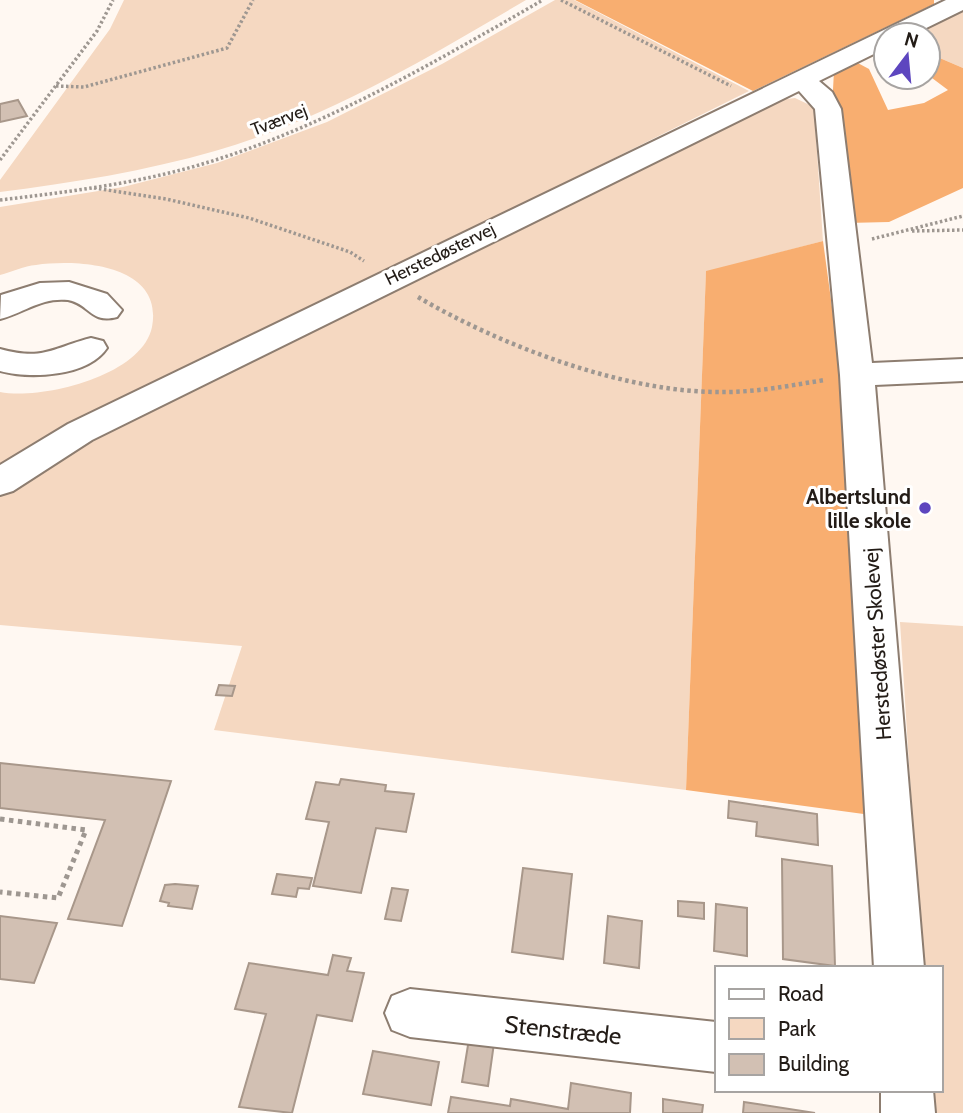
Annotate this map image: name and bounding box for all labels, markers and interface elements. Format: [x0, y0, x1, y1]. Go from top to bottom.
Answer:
north arrow [872, 21, 942, 91]
text: N [902, 27, 921, 53]
street label: Tværvej [248, 99, 310, 141]
street label: Herstedøstervej [381, 218, 499, 290]
place label: Albertslund lille skole [806, 484, 911, 533]
marker: Albertslund lille skole [917, 500, 933, 516]
street label: Herstedøster Skolevej [858, 547, 897, 741]
legend [715, 966, 942, 1092]
text: Road [778, 981, 824, 1006]
street label: Stenstræde [503, 1009, 623, 1051]
text: Park [778, 1016, 816, 1041]
text: Building [778, 1051, 850, 1076]

